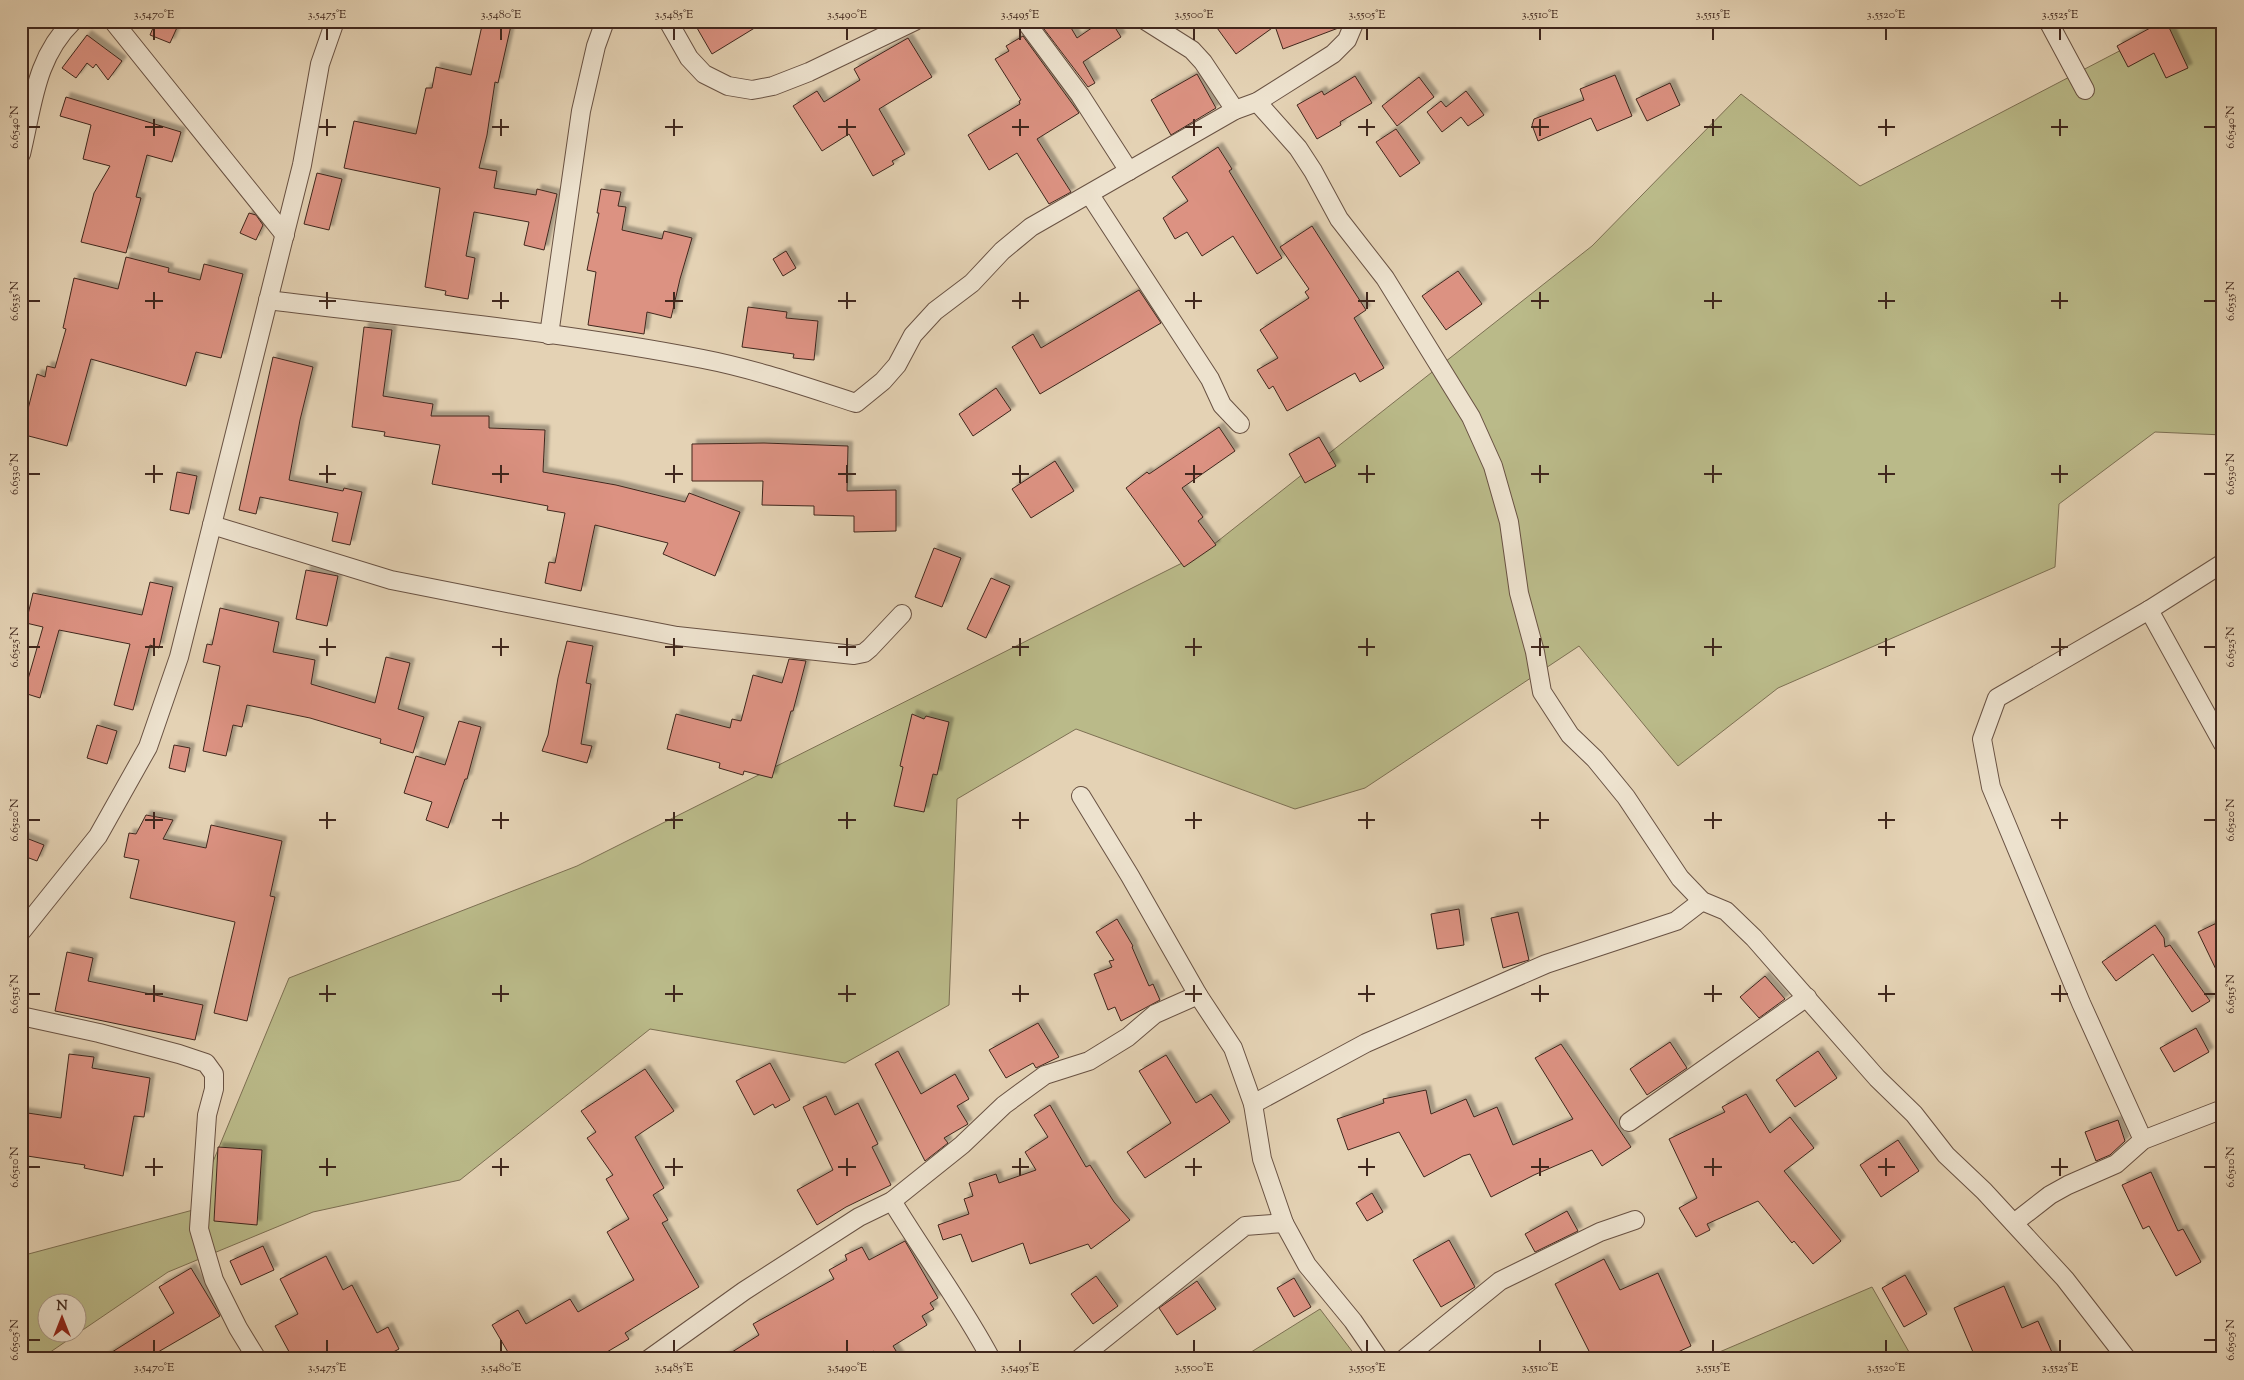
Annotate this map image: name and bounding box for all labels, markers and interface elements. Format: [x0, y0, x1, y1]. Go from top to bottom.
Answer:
text: 3.5470°E [134, 6, 175, 24]
text: 3.5475°E [308, 6, 347, 24]
text: 3.5480°E [481, 6, 522, 24]
text: 3.5485°E [655, 6, 694, 24]
text: 3.5490°E [827, 6, 868, 24]
text: 3.5495°E [1001, 6, 1040, 24]
text: 3.5500°E [1174, 6, 1214, 24]
text: 3.5505°E [1349, 6, 1386, 24]
text: 3.5510°E [1522, 6, 1559, 24]
text: 3.5515°E [1696, 6, 1731, 24]
text: 3.5520°E [1867, 6, 1906, 24]
text: 3.5525°E [2042, 6, 2079, 24]
text: 6.6540°N [6, 105, 24, 149]
text: 6.6540°N [2222, 105, 2240, 149]
text: 6.6535°N [6, 280, 24, 321]
text: 6.6535°N [2222, 280, 2240, 321]
text: 6.6530°N [6, 453, 24, 495]
text: 6.6530°N [2222, 453, 2240, 495]
text: 6.6525°N [6, 626, 24, 668]
text: 6.6525°N [2222, 626, 2240, 668]
text: 6.6520°N [6, 798, 24, 842]
text: 6.6520°N [2222, 798, 2240, 842]
text: 6.6515°N [6, 974, 24, 1014]
text: 6.6515°N [2222, 974, 2240, 1014]
text: 6.6510°N [6, 1146, 24, 1188]
text: 6.6510°N [2222, 1146, 2240, 1188]
north arrow [38, 1292, 88, 1342]
text: N [56, 1297, 68, 1317]
text: 6.6505°N [6, 1319, 24, 1361]
text: 6.6505°N [2222, 1319, 2240, 1361]
text: 3.5470°E [134, 1359, 175, 1377]
text: 3.5475°E [308, 1359, 347, 1377]
text: 3.5480°E [481, 1359, 522, 1377]
text: 3.5485°E [655, 1359, 694, 1377]
text: 3.5490°E [827, 1359, 868, 1377]
text: 3.5495°E [1001, 1359, 1040, 1377]
text: 3.5500°E [1174, 1359, 1214, 1377]
text: 3.5505°E [1349, 1359, 1386, 1377]
text: 3.5510°E [1522, 1359, 1559, 1377]
text: 3.5515°E [1696, 1359, 1731, 1377]
text: 3.5520°E [1867, 1359, 1906, 1377]
text: 3.5525°E [2042, 1359, 2079, 1377]

